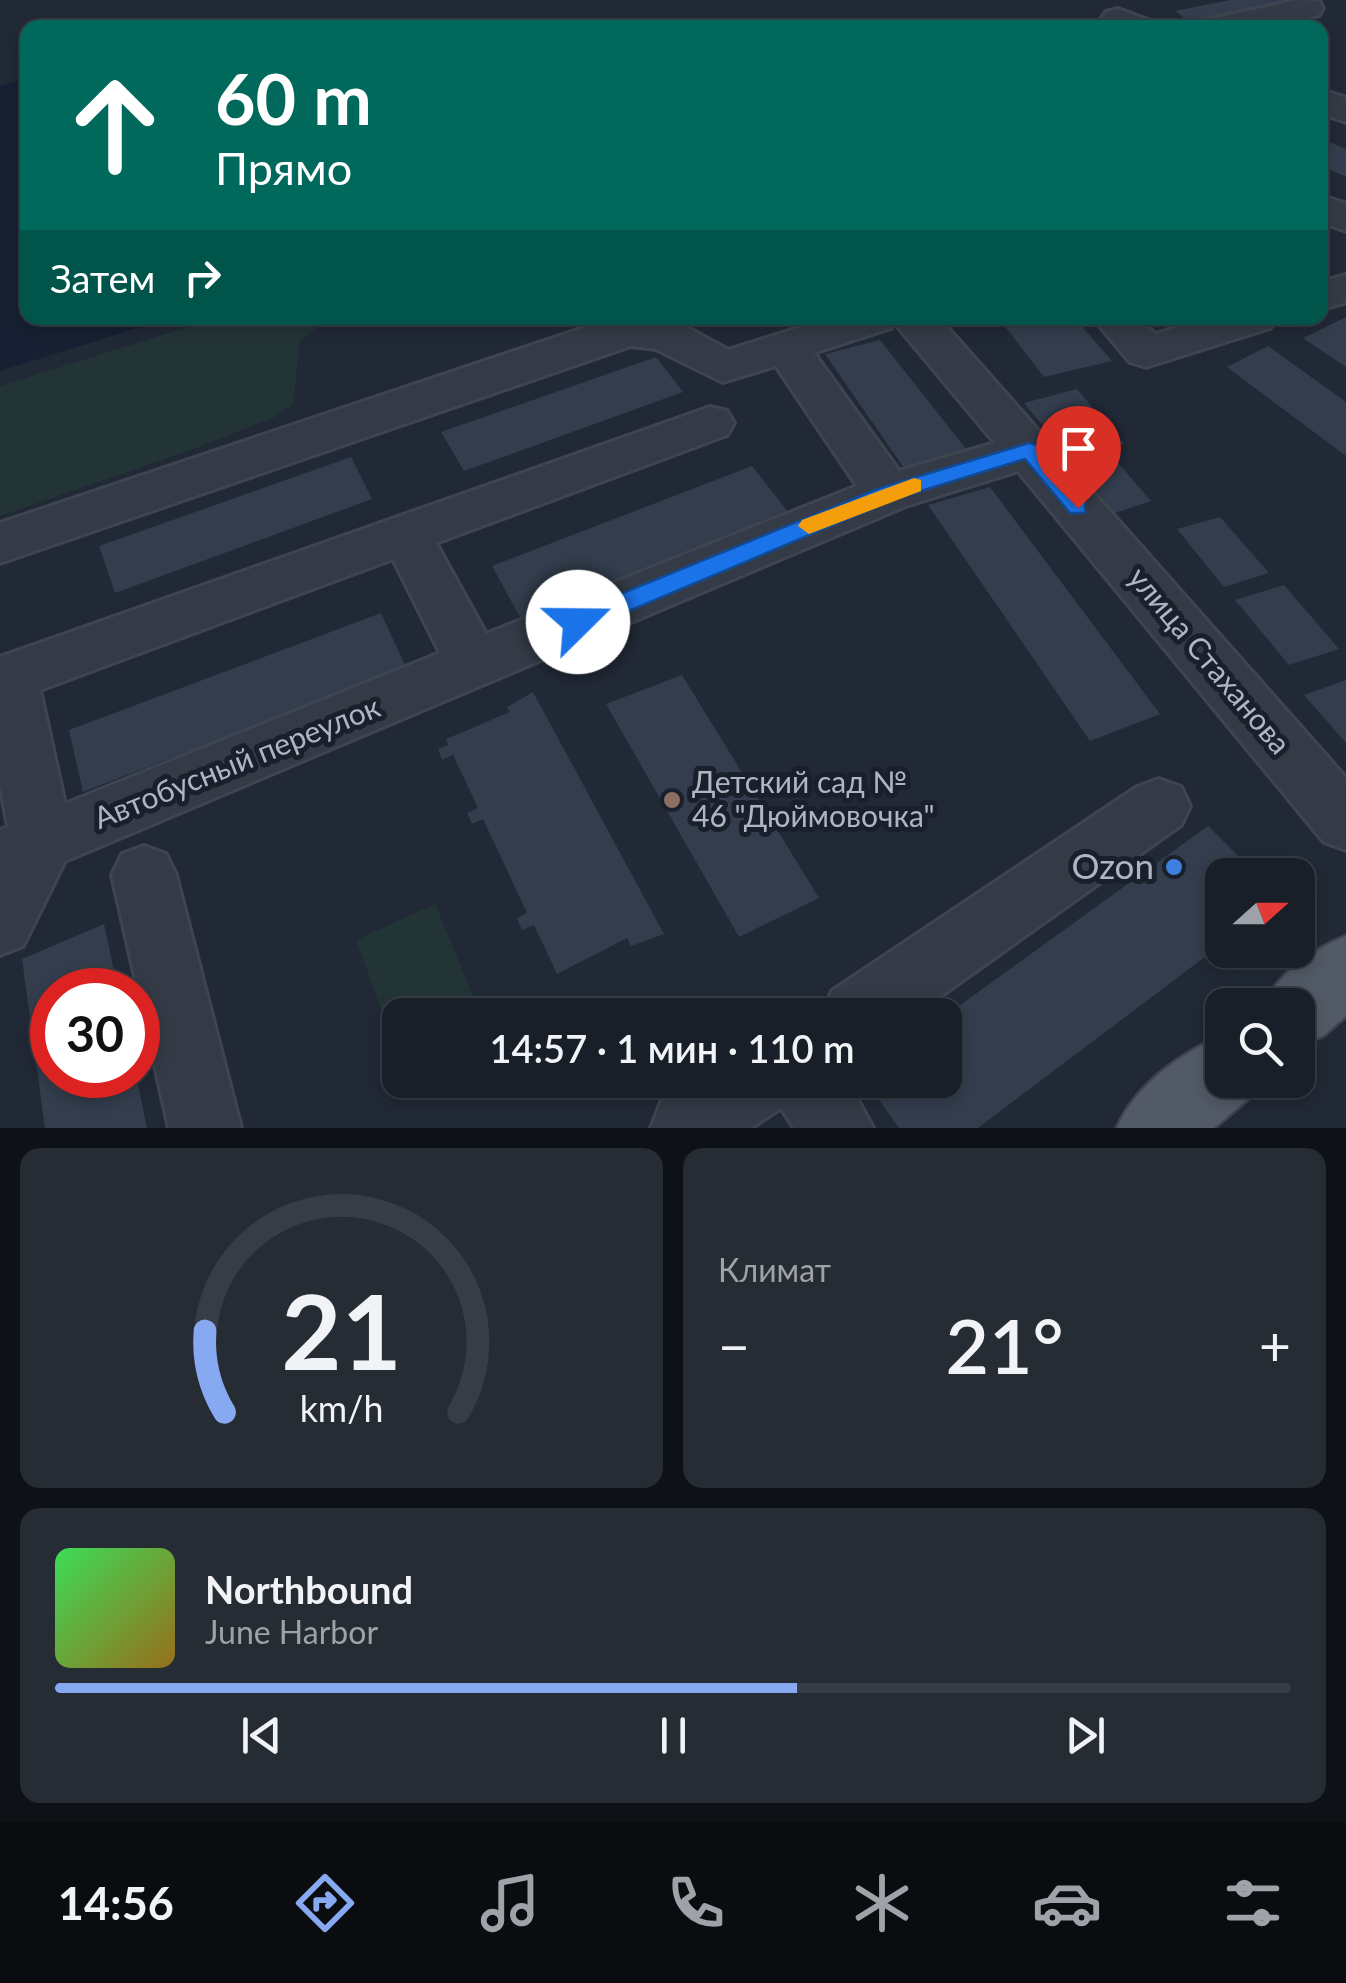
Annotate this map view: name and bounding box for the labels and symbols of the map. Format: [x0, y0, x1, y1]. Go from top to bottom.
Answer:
pin [1036, 406, 1121, 509]
street label: улица Стаханова [1122, 559, 1299, 760]
position arrow [526, 570, 630, 674]
street label: Автобусный переулок [88, 687, 385, 835]
place label: Детский сад № 46 "Дюймовочка" [692, 763, 935, 833]
marker: Детский сад № 46 "Дюймовочка" [661, 789, 683, 811]
place label: Ozon [1072, 844, 1154, 886]
marker: Ozon [1163, 856, 1185, 878]
north arrow [1205, 858, 1315, 968]
speed limit sign: 30 [30, 968, 160, 1098]

